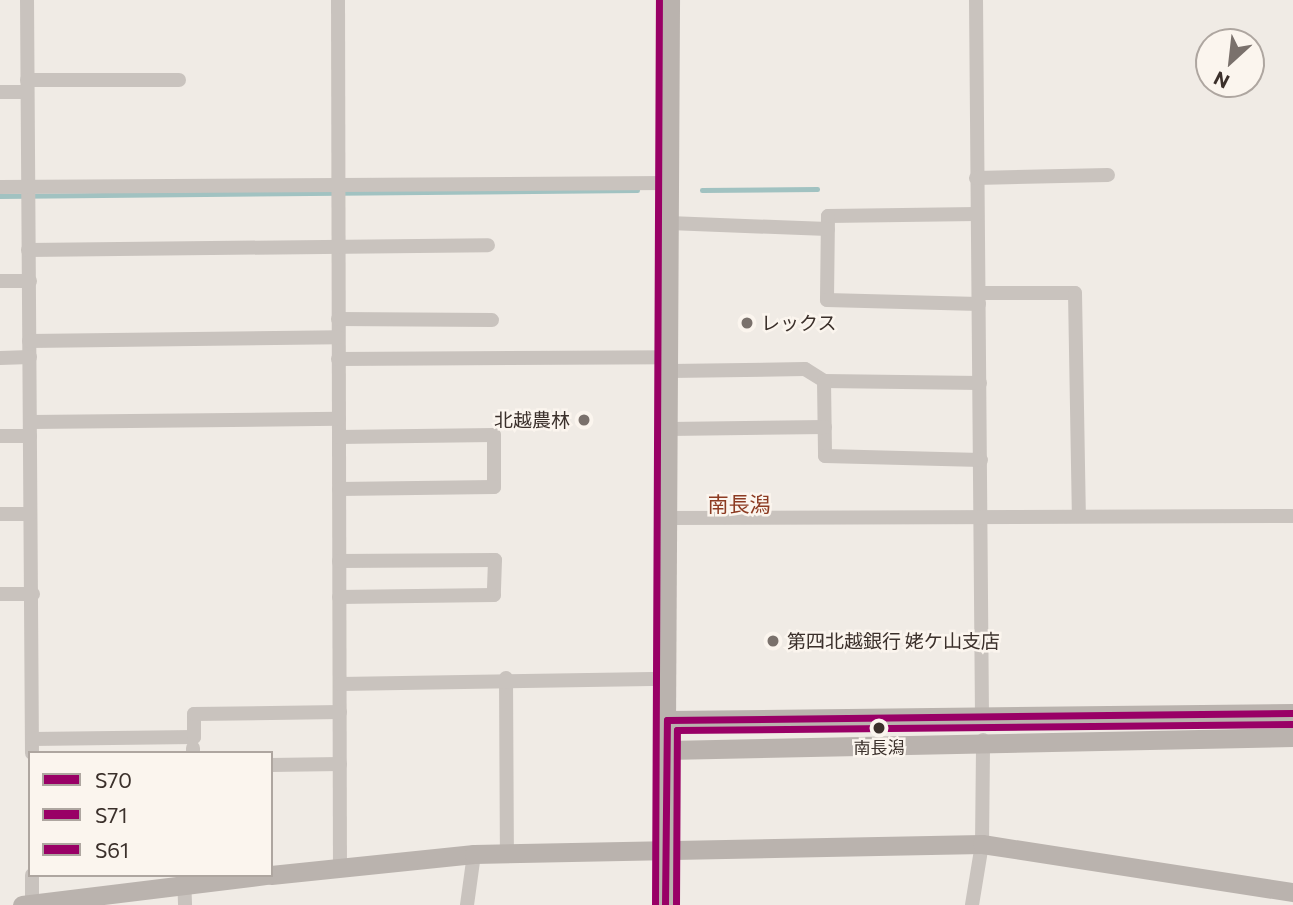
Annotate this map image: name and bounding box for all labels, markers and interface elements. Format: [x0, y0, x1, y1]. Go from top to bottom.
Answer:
north arrow [1195, 28, 1265, 98]
text: N [1210, 67, 1233, 94]
place label: レックス [761, 312, 837, 334]
marker: レックス [739, 315, 755, 331]
place label: 北越農林 [494, 409, 570, 431]
marker: 北越農林 [576, 412, 592, 428]
district label: 南長潟 [708, 491, 770, 517]
place label: 第四北越銀行 姥ケ山支店 [787, 630, 1000, 652]
marker: 第四北越銀行 姥ケ山支店 [765, 633, 781, 649]
marker: 南長潟 [872, 721, 886, 735]
place label: 南長潟 [854, 738, 904, 758]
legend [28, 751, 273, 877]
text: S70 [95, 767, 132, 792]
text: S71 [95, 802, 127, 827]
text: S61 [95, 837, 129, 862]

